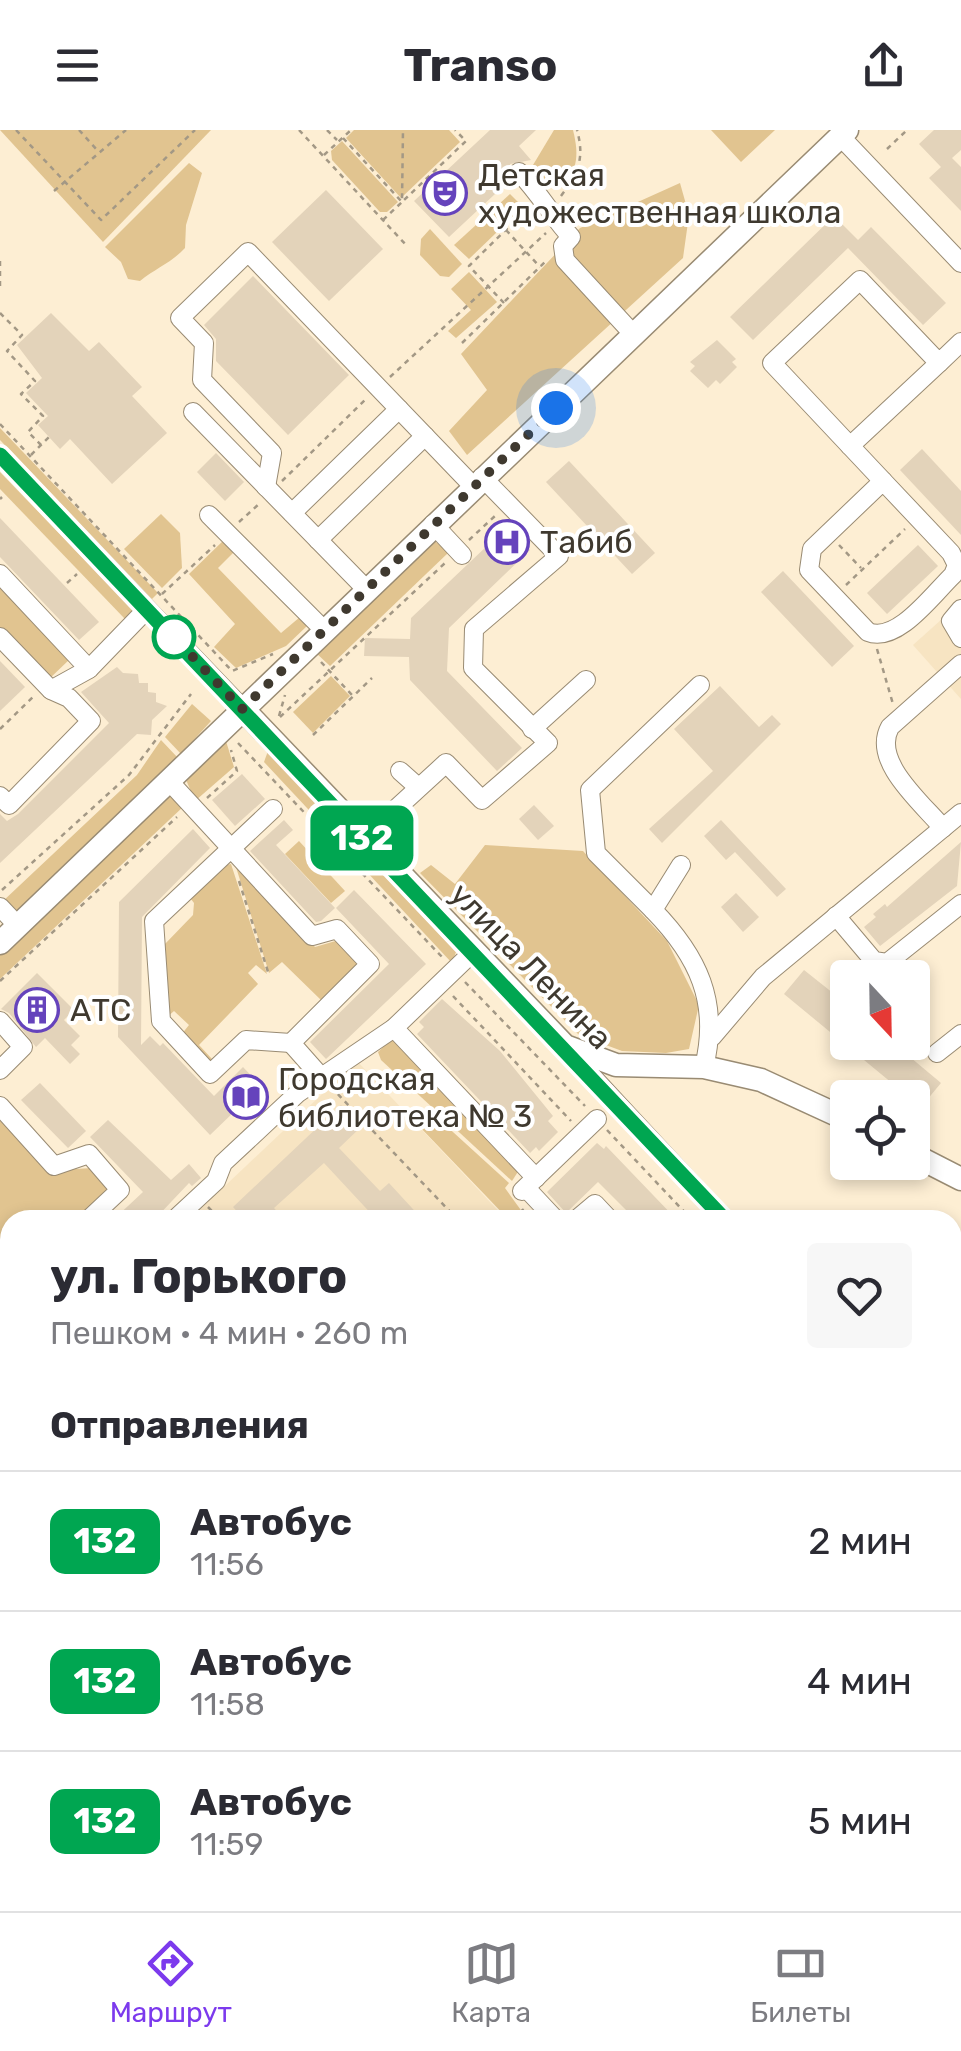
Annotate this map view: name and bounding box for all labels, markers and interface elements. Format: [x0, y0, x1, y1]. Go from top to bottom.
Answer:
icon: menu [50, 38, 105, 93]
icon: share [856, 38, 911, 93]
text: Transo [404, 39, 557, 92]
place label: Детская художественная школа [478, 156, 842, 231]
theatre icon: Детская художественная школа [422, 170, 468, 216]
your location [531, 383, 581, 433]
hospital icon: Табиб [484, 519, 530, 565]
place label: Табиб [540, 523, 633, 561]
unlabelled marker [153, 616, 195, 658]
line badge: 132 [304, 806, 420, 870]
text: 132 [330, 817, 394, 859]
street label: улица Ленина [442, 875, 620, 1057]
north arrow [830, 960, 930, 1060]
map controls [830, 960, 930, 1180]
building icon: АТС [14, 987, 60, 1033]
place label: АТС [70, 991, 131, 1029]
place label: Городская библиотека № 3 [278, 1060, 532, 1135]
library icon: Городская библиотека № 3 [223, 1074, 269, 1120]
button: locate [830, 1080, 930, 1180]
button: heart [807, 1243, 912, 1348]
text: ул. Горького [50, 1248, 347, 1305]
text: Пешком · 4 мин · 260 m [50, 1314, 408, 1352]
text: Отправления [50, 1402, 309, 1448]
text: Автобус [190, 1499, 352, 1545]
text: 2 мин [808, 1518, 912, 1564]
text: 132 [73, 1520, 137, 1562]
text: 11:56 [190, 1545, 264, 1583]
text: Автобус [190, 1639, 352, 1685]
text: 4 мин [807, 1658, 912, 1704]
text: 132 [73, 1660, 137, 1702]
text: 11:58 [190, 1685, 265, 1723]
text: Автобус [190, 1779, 352, 1825]
text: 5 мин [808, 1798, 912, 1844]
text: 132 [73, 1800, 137, 1842]
text: 11:59 [190, 1825, 264, 1863]
tab: Маршрут [110, 1936, 232, 2029]
tab: Карта [451, 1936, 531, 2029]
tab: Билеты [750, 1936, 851, 2029]

